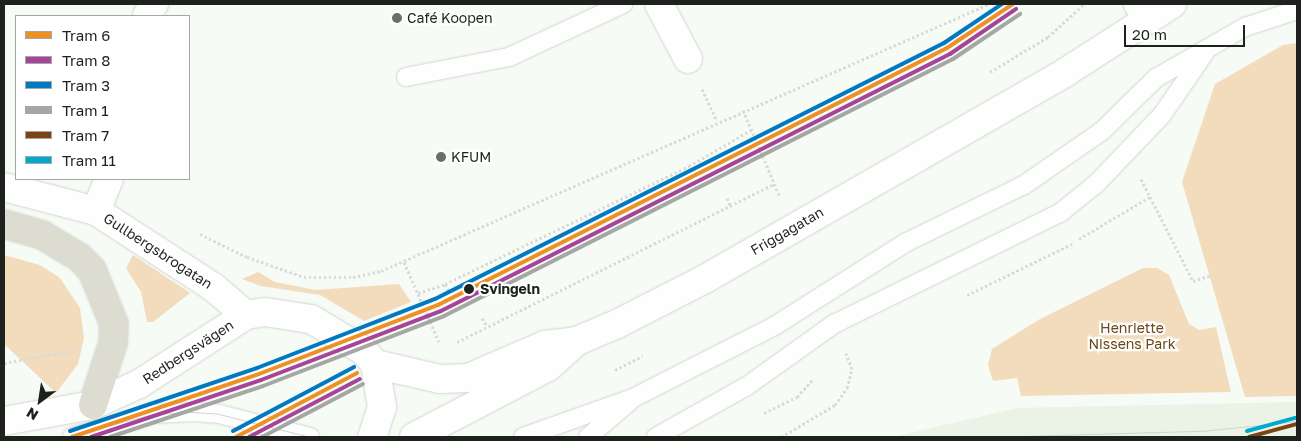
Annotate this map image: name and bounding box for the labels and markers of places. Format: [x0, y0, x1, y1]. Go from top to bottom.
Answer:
place label: Café Koopen [407, 10, 493, 26]
marker: Café Koopen [391, 12, 403, 24]
place label: KFUM [451, 149, 491, 165]
marker: KFUM [435, 151, 447, 163]
place label: Svingeln [480, 281, 540, 297]
marker: Svingeln [462, 282, 476, 296]

